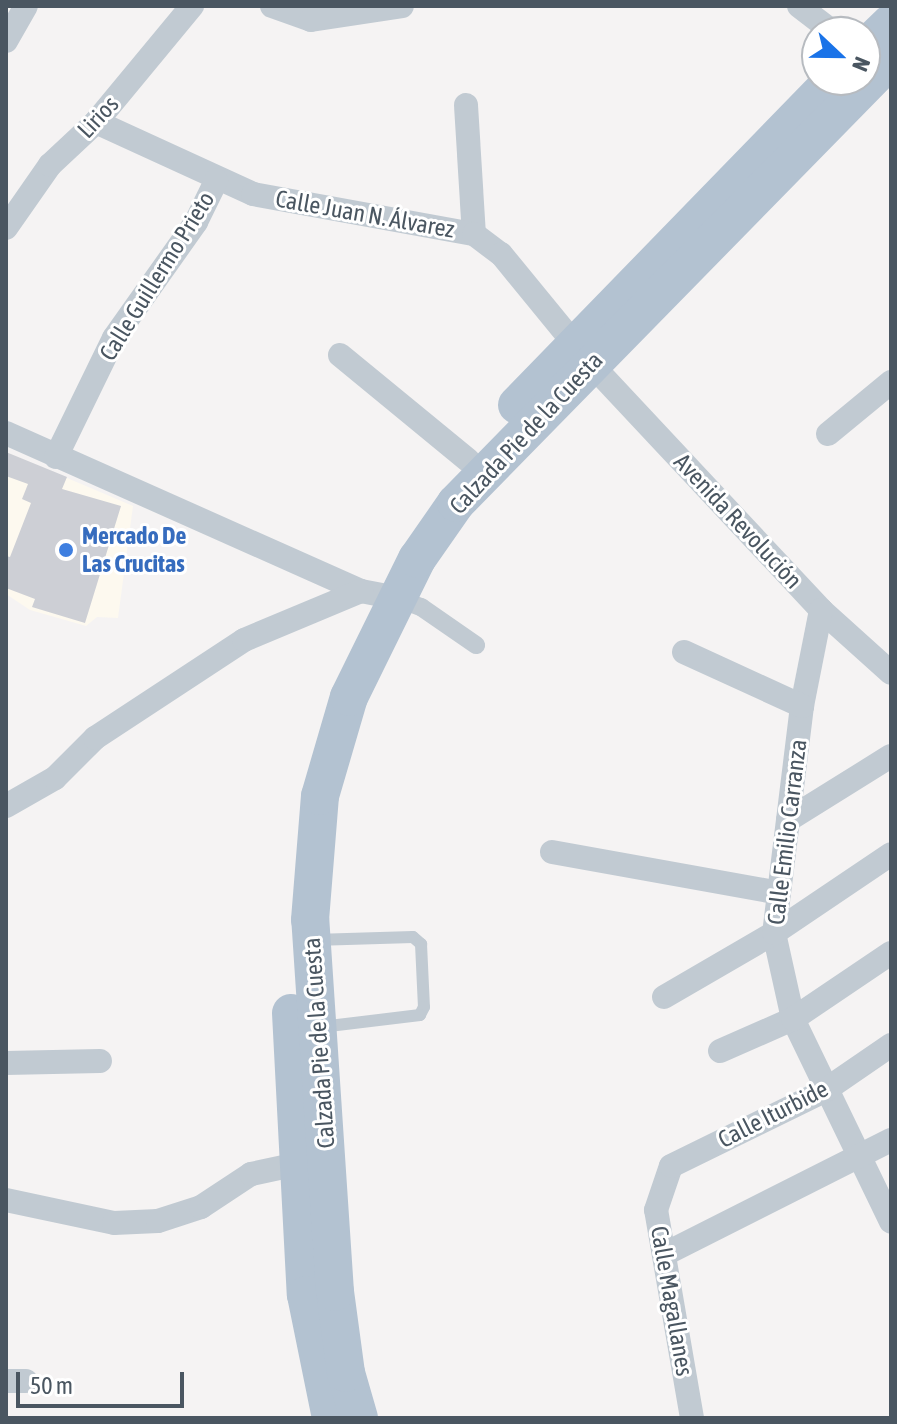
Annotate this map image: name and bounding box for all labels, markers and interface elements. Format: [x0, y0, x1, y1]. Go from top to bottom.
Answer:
north arrow [801, 16, 881, 96]
text: N [847, 53, 876, 75]
street label: Lirios [71, 90, 125, 144]
street label: Calle Juan N. Álvarez [273, 184, 457, 244]
street label: Calle Guillermo Prieto [93, 186, 221, 366]
street label: Calzada Pie de la Cuesta [443, 346, 609, 520]
street label: Avenida Revolución [668, 447, 808, 595]
place label: Mercado De Las Crucitas [82, 522, 186, 578]
marker: Mercado De Las Crucitas [57, 541, 75, 559]
street label: Calle Emilio Carranza [761, 738, 813, 926]
street label: Calzada Pie de la Cuesta [297, 937, 341, 1149]
street label: Calle Iturbide [713, 1074, 833, 1154]
street label: Calle Magallanes [645, 1224, 699, 1378]
scale bar [20, 1356, 188, 1406]
text: 50 m [30, 1372, 73, 1399]

